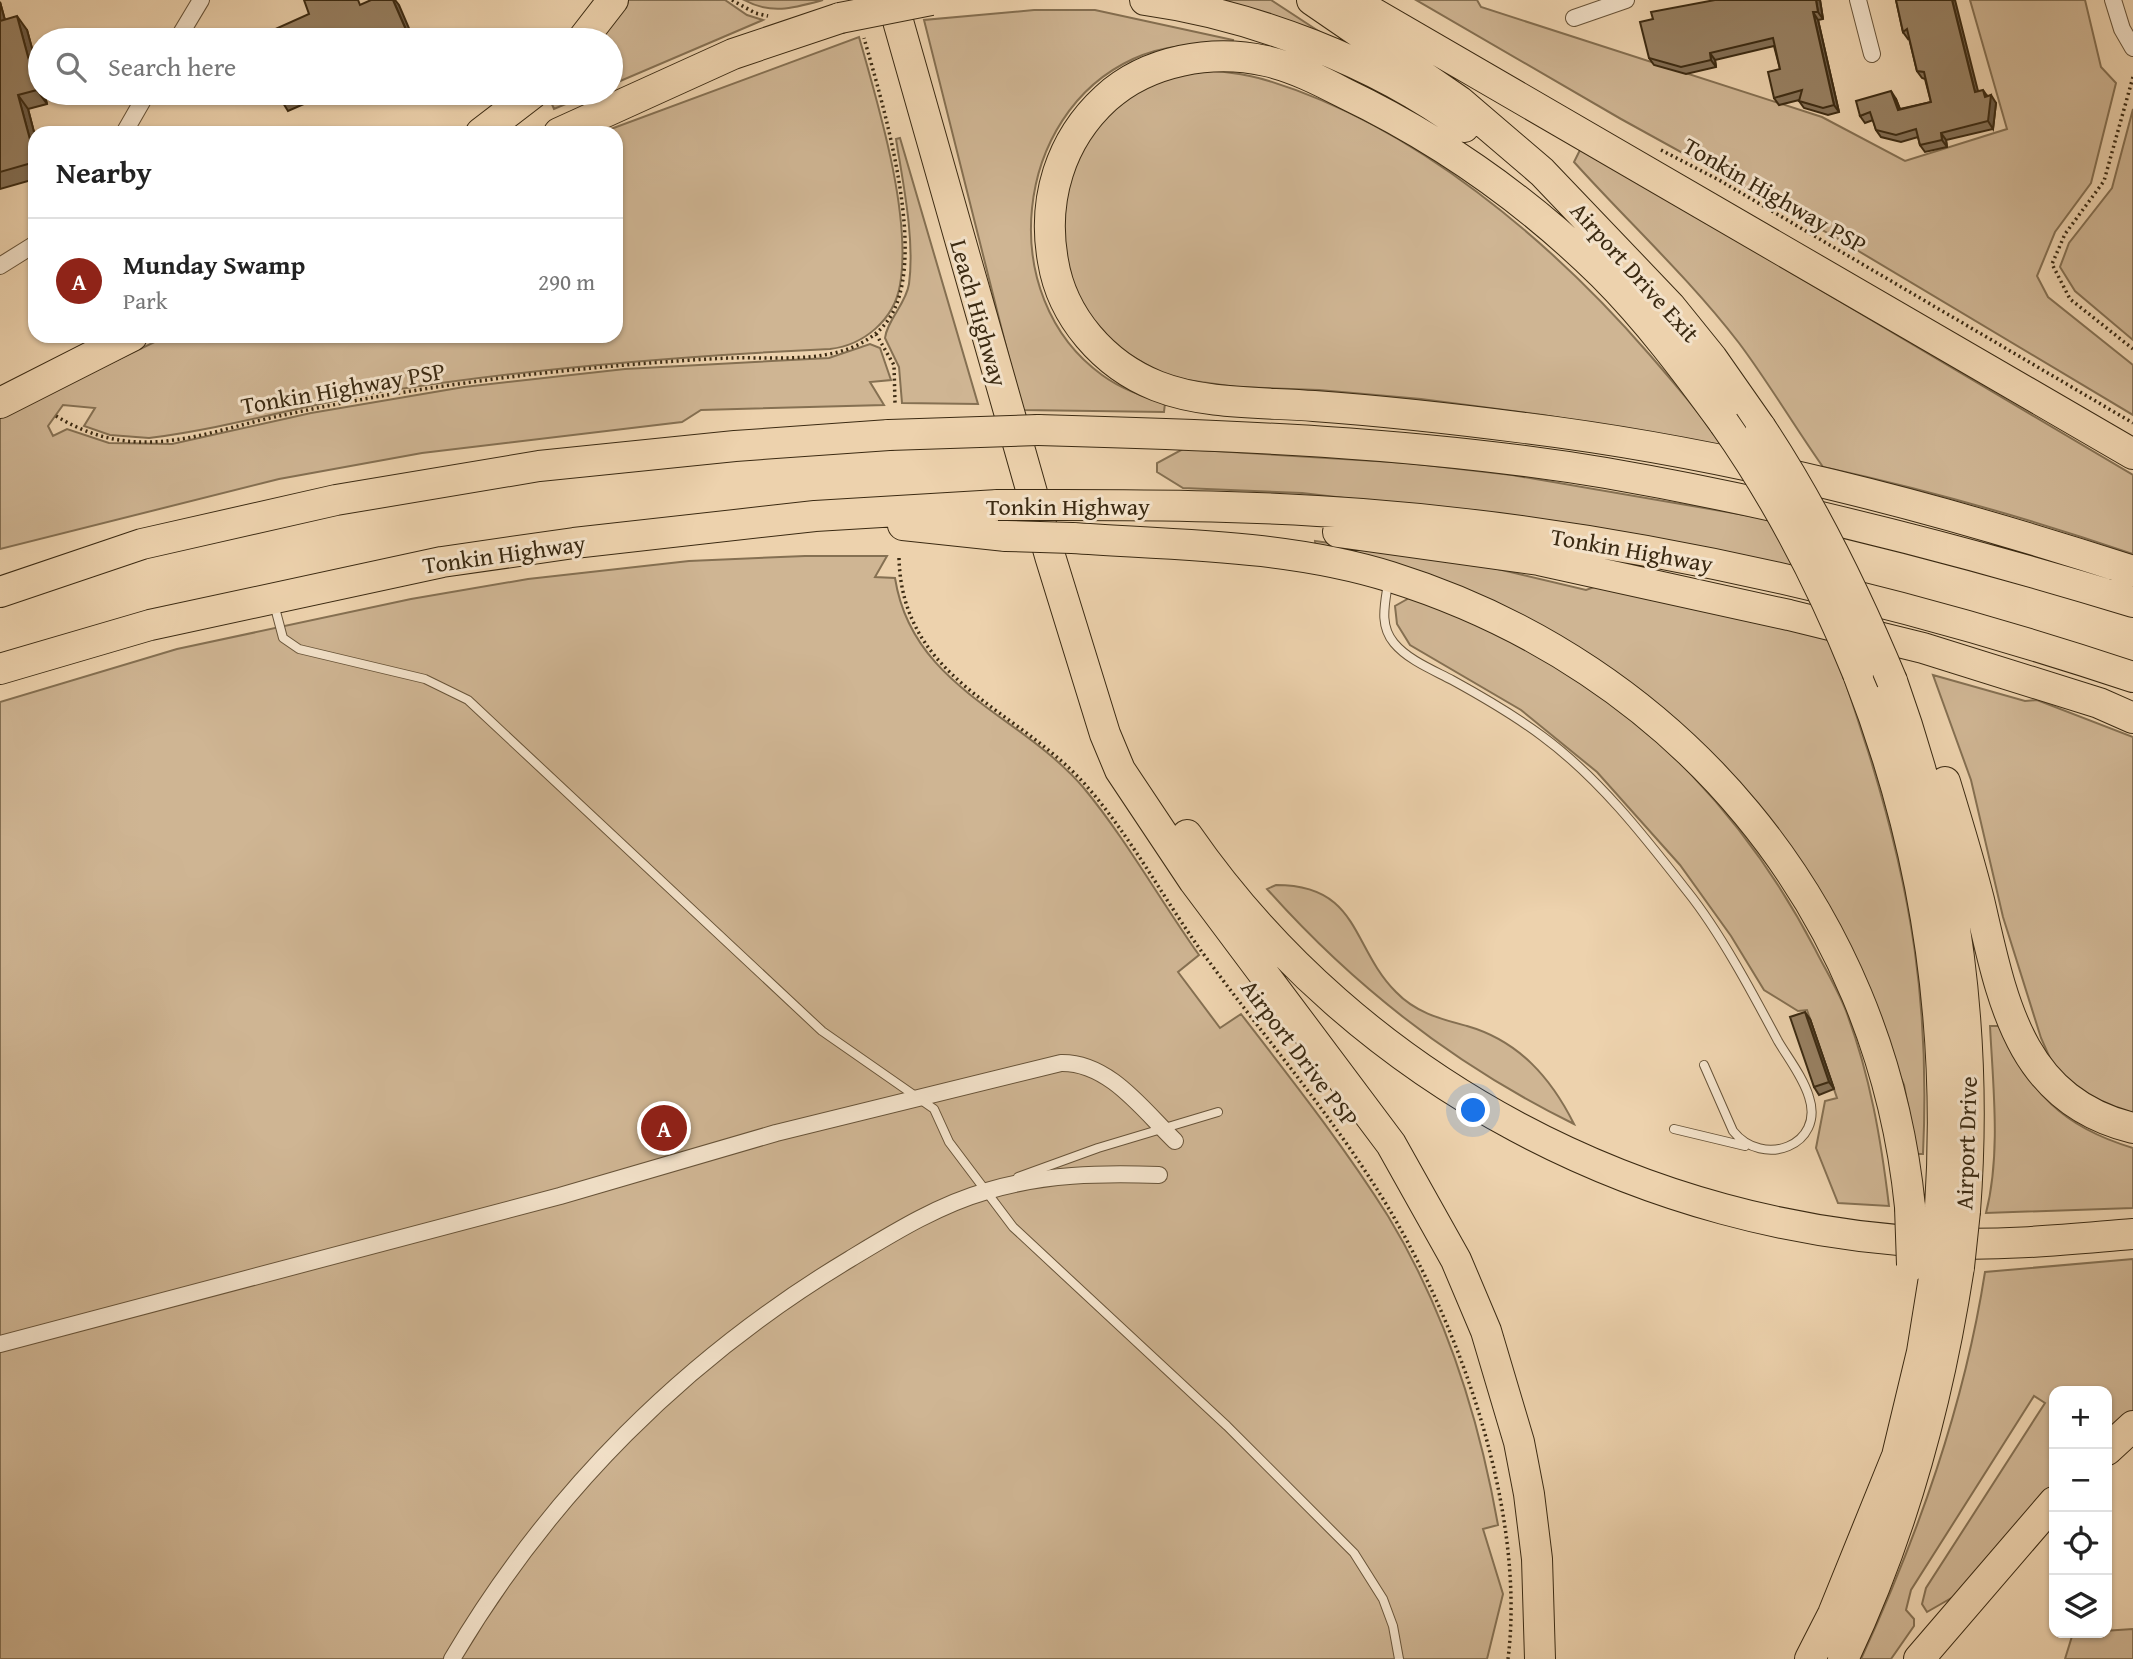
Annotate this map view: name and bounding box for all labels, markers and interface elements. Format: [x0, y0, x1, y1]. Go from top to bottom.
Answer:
search box [28, 28, 623, 105]
text: Search here [108, 47, 236, 86]
icon: search [52, 48, 90, 86]
street label: Tonkin Highway PSP [1677, 128, 1873, 262]
text: Nearby [56, 150, 152, 194]
street label: Airport Drive Exit [1562, 194, 1708, 351]
street label: Leach Highway [941, 235, 1017, 391]
text: Munday Swamp [123, 245, 305, 284]
text: A [72, 265, 86, 298]
text: 290 m [538, 265, 595, 298]
text: Park [123, 284, 167, 317]
street label: Tonkin Highway PSP [238, 353, 448, 423]
street label: Tonkin Highway [986, 489, 1150, 524]
street label: Tonkin Highway [1548, 519, 1716, 581]
street label: Tonkin Highway [420, 525, 588, 583]
street label: Airport Drive PSP [1233, 972, 1367, 1134]
street label: Airport Drive [1946, 1075, 1986, 1211]
your location [1456, 1093, 1490, 1127]
pin: A [641, 1102, 687, 1154]
map controls [2049, 1386, 2112, 1638]
button: + [2049, 1386, 2112, 1449]
button: − [2049, 1449, 2112, 1512]
button: locate [2049, 1512, 2112, 1575]
button: layers [2049, 1575, 2112, 1638]

